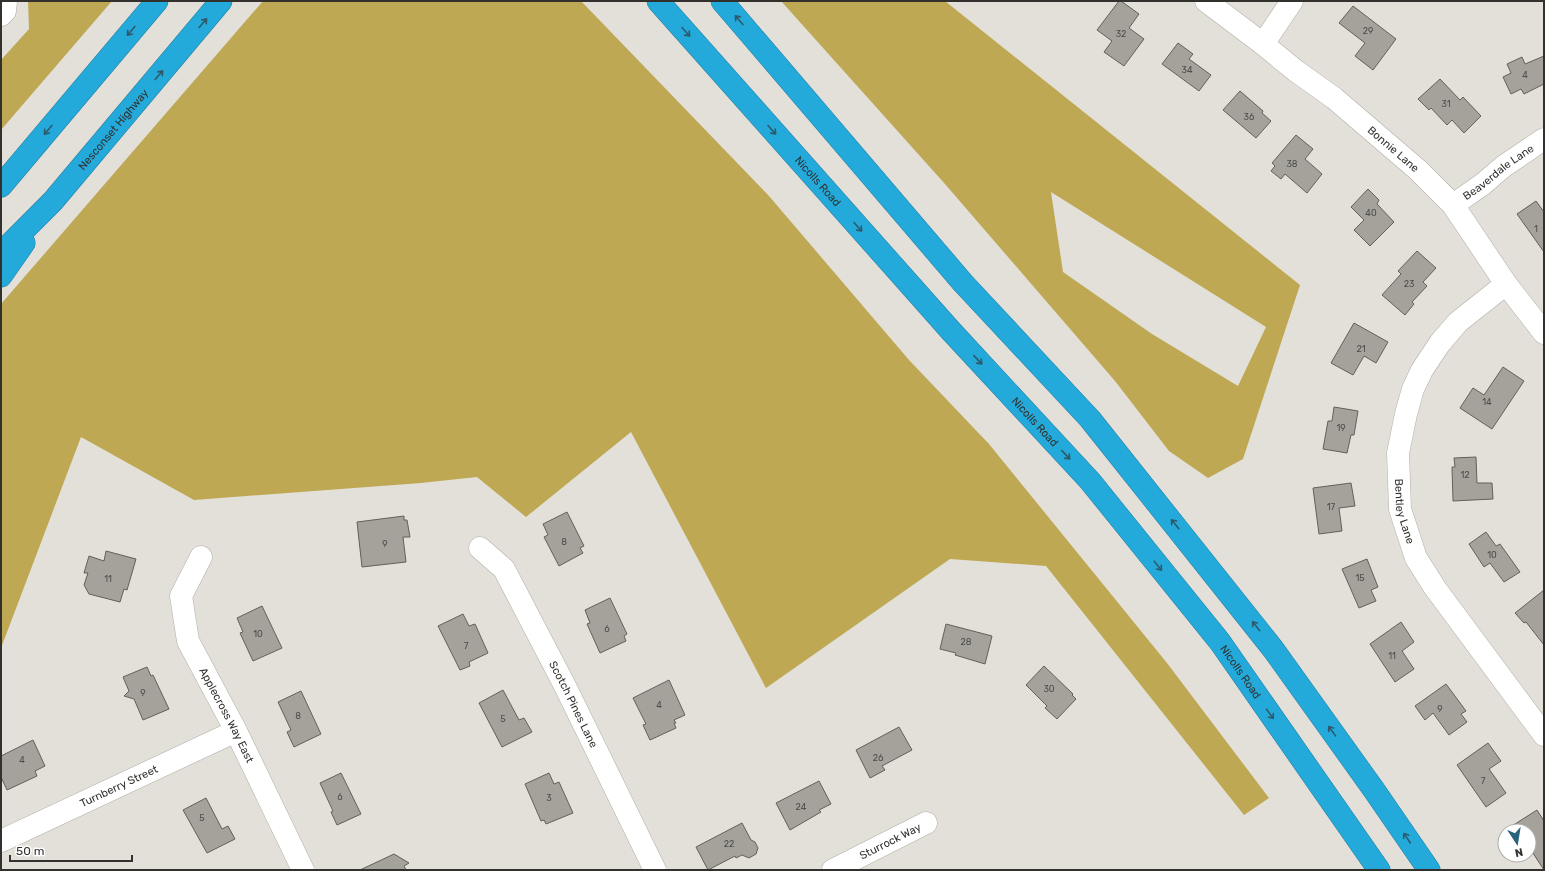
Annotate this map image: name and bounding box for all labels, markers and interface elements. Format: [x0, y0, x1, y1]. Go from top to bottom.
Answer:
one-way arrow [735, 15, 744, 25]
one-way arrow [198, 18, 207, 28]
one-way arrow [127, 25, 136, 36]
house number: 29 [1363, 26, 1373, 36]
one-way arrow [681, 27, 690, 38]
house number: 32 [1116, 29, 1126, 39]
house number: 34 [1182, 65, 1193, 75]
one-way arrow [155, 69, 164, 80]
house number: 4 [1522, 70, 1528, 80]
street label: Nesconset Highway [76, 87, 151, 173]
house number: 31 [1441, 99, 1451, 109]
house number: 36 [1244, 112, 1255, 122]
one-way arrow [767, 124, 776, 134]
street label: Bonnie Lane [1365, 124, 1422, 175]
one-way arrow [43, 125, 52, 136]
street label: Beaverdale Lane [1461, 142, 1536, 203]
street label: Nicolls Road [792, 154, 843, 209]
house number: 38 [1286, 159, 1298, 169]
house number: 40 [1365, 208, 1377, 218]
one-way arrow [854, 222, 863, 232]
house number: 1 [1534, 224, 1538, 234]
house number: 23 [1404, 279, 1414, 289]
house number: 21 [1356, 344, 1366, 354]
one-way arrow [973, 355, 982, 365]
street label: Nicolls Road [1009, 395, 1061, 449]
house number: 14 [1482, 397, 1492, 407]
house number: 19 [1336, 423, 1346, 433]
one-way arrow [1061, 450, 1071, 460]
house number: 12 [1460, 470, 1470, 480]
street label: Bentley Lane [1392, 478, 1417, 546]
house number: 17 [1327, 502, 1336, 512]
one-way arrow [1171, 519, 1179, 530]
house number: 8 [561, 537, 567, 547]
house number: 9 [382, 539, 388, 549]
house number: 10 [1487, 550, 1497, 560]
one-way arrow [1154, 560, 1162, 571]
house number: 15 [1355, 573, 1365, 583]
house number: 11 [104, 574, 112, 584]
one-way arrow [1251, 621, 1260, 632]
house number: 6 [604, 624, 610, 634]
house number: 10 [253, 629, 263, 639]
house number: 28 [960, 637, 972, 647]
house number: 7 [464, 641, 469, 651]
street label: Nicolls Road [1217, 643, 1264, 701]
house number: 11 [1388, 651, 1396, 661]
street label: Scotch Pines Lane [546, 659, 600, 750]
street label: Applecross Way East [196, 666, 257, 766]
house number: 30 [1043, 684, 1055, 694]
house number: 9 [140, 688, 146, 698]
house number: 4 [656, 700, 662, 710]
house number: 9 [1437, 704, 1443, 714]
one-way arrow [1266, 708, 1274, 719]
house number: 8 [295, 711, 301, 721]
house number: 5 [500, 714, 506, 724]
one-way arrow [1328, 726, 1336, 737]
house number: 26 [873, 753, 884, 763]
house number: 4 [19, 755, 25, 765]
street label: Turnberry Street [78, 762, 161, 810]
house number: 7 [1481, 776, 1486, 786]
house number: 6 [337, 792, 343, 802]
house number: 3 [546, 793, 552, 803]
house number: 24 [796, 802, 807, 812]
house number: 5 [199, 813, 205, 823]
street label: Sturrock Way [857, 821, 923, 863]
north arrow [1497, 823, 1537, 863]
one-way arrow [1403, 833, 1411, 844]
scale bar [10, 837, 132, 863]
house number: 22 [724, 839, 734, 849]
text: 50 m [16, 844, 44, 858]
text: N [1514, 845, 1524, 859]

